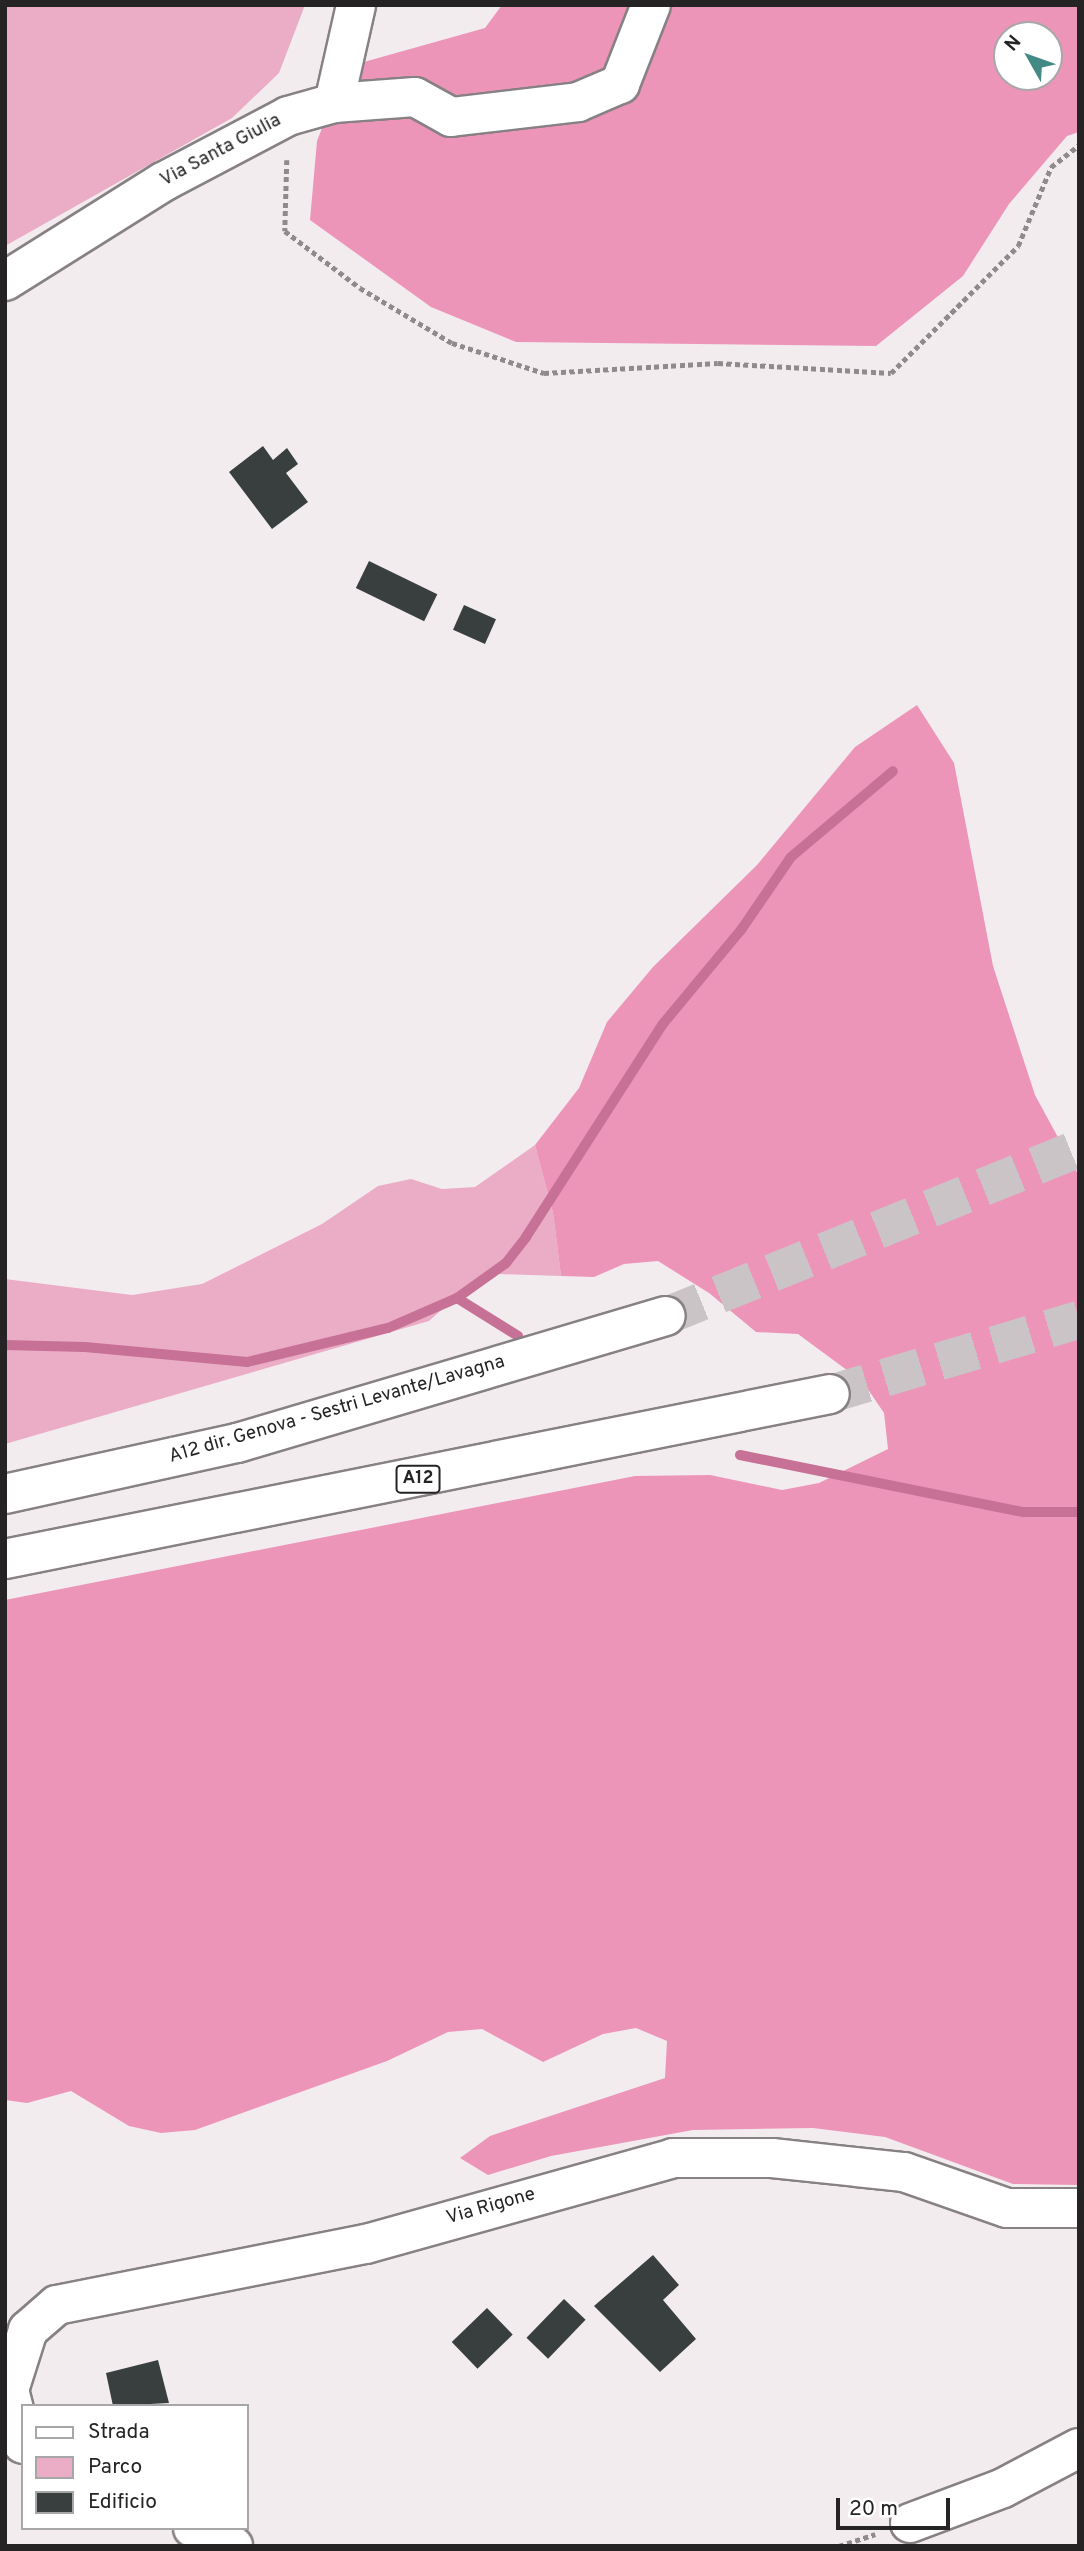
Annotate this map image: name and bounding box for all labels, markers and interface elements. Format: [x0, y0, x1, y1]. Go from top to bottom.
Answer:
north arrow [993, 21, 1063, 91]
text: N [1000, 31, 1027, 57]
street label: Via Santa Giulia [157, 110, 285, 192]
street label: A12 dir. Genova - Sestri Levante/Lavagna [166, 1351, 508, 1469]
road number: A12 [395, 1464, 441, 1494]
street label: Via Rigone [444, 2183, 538, 2231]
legend [21, 2404, 248, 2530]
text: Strada [88, 2419, 149, 2446]
text: Parco [88, 2454, 142, 2481]
scale bar [839, 2484, 953, 2528]
text: Edificio [88, 2489, 157, 2516]
text: 20 m [849, 2496, 898, 2523]

